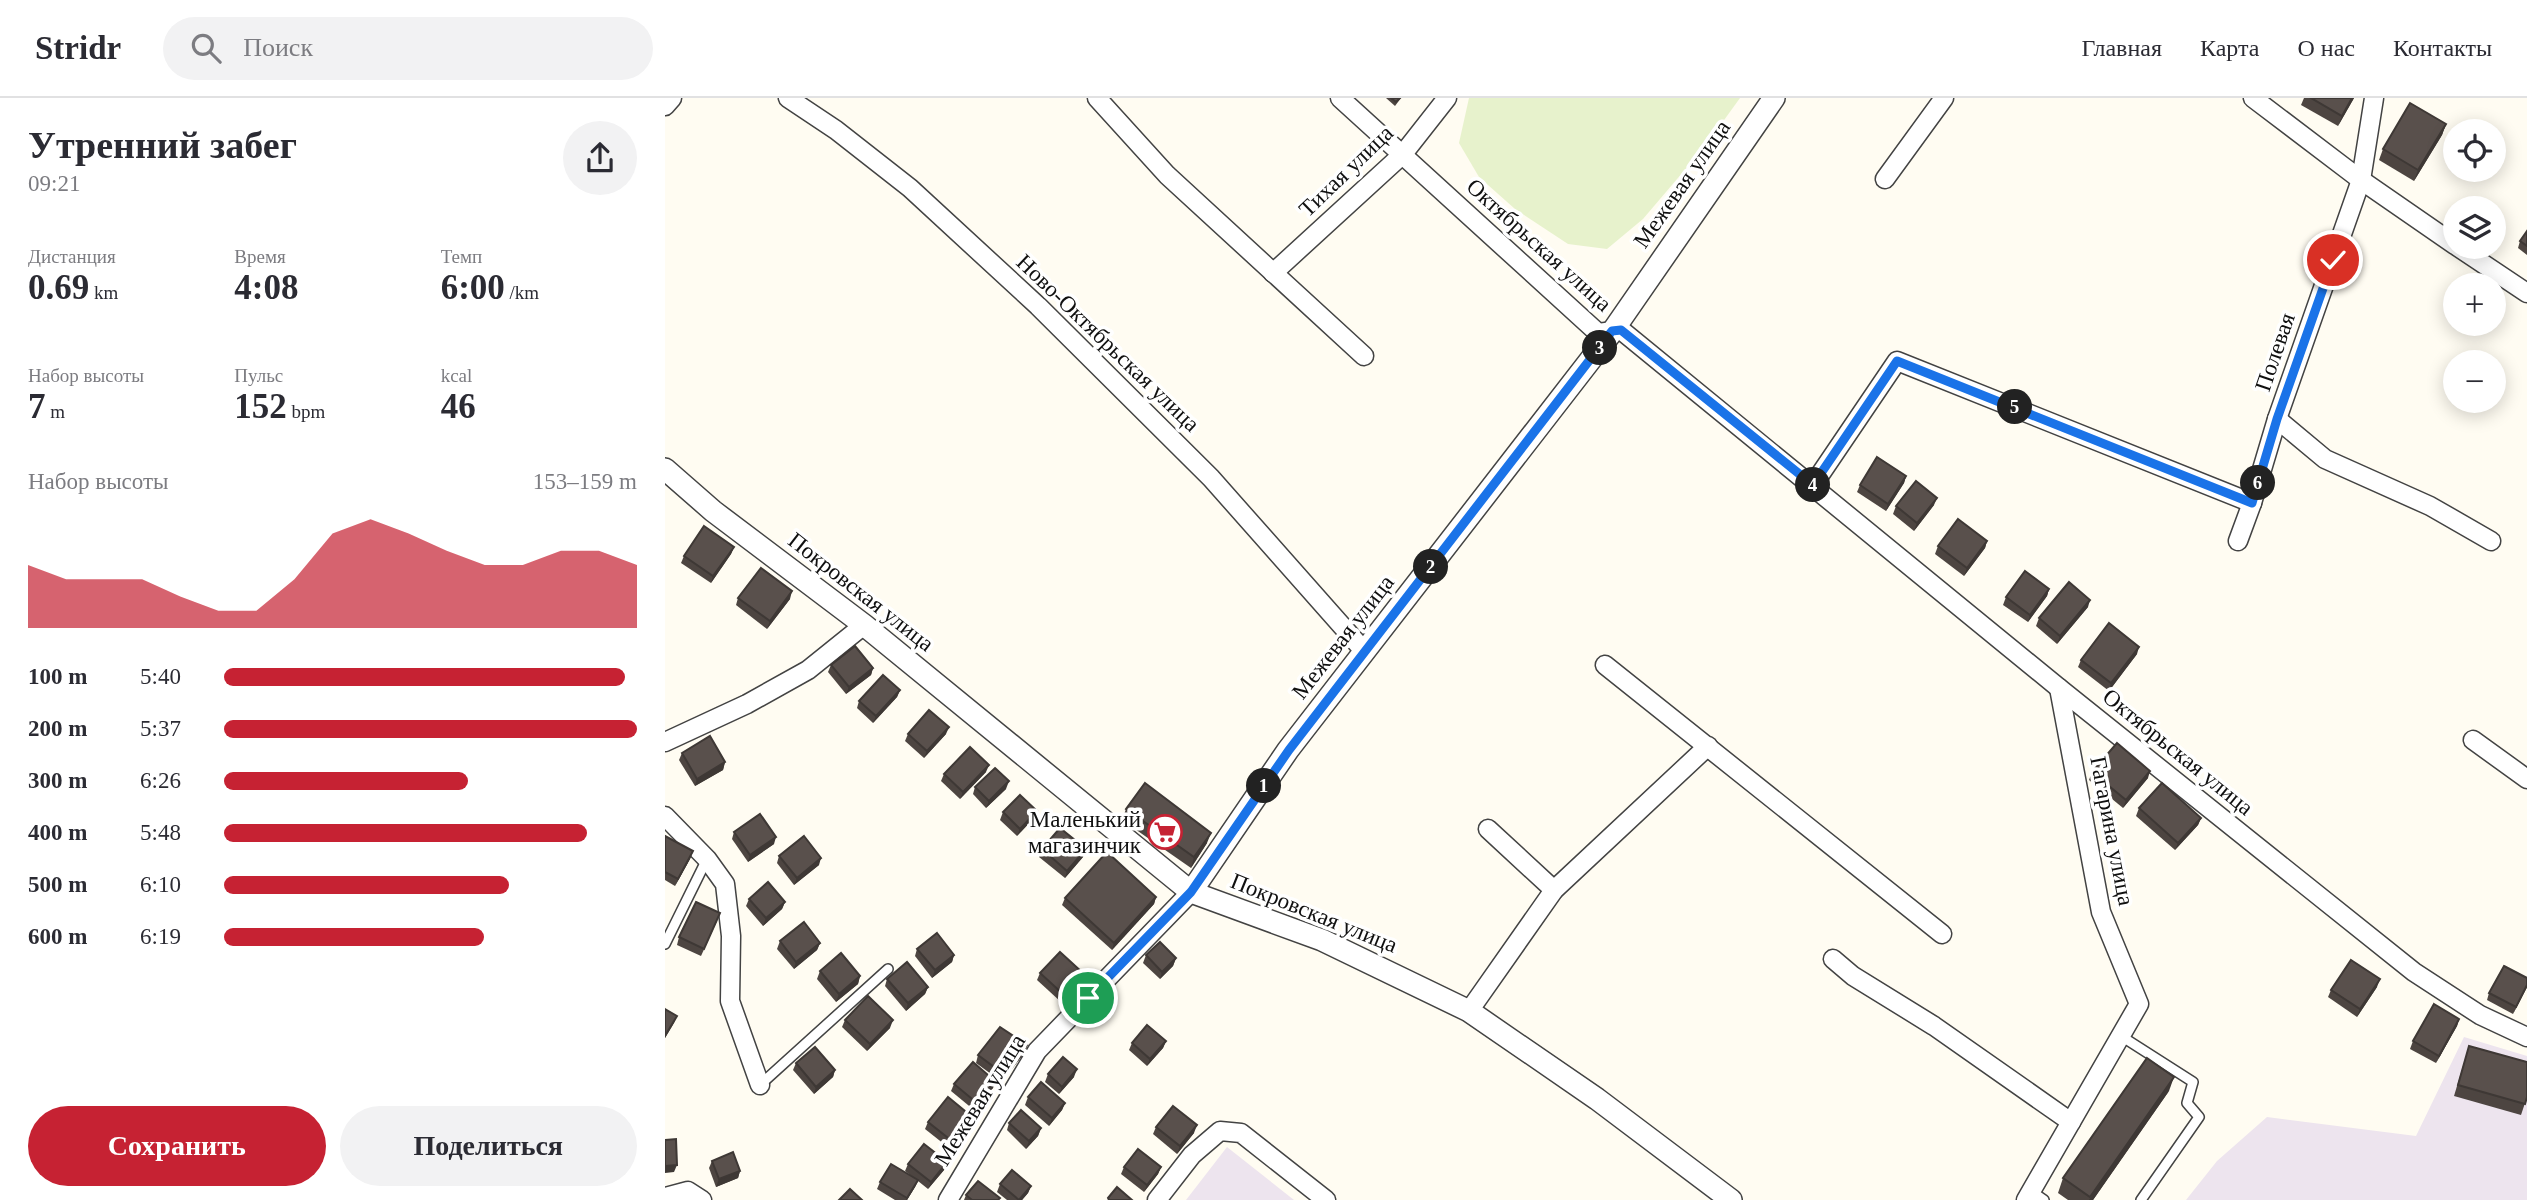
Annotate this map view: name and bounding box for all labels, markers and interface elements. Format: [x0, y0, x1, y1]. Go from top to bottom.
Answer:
search box [163, 17, 653, 80]
icon: search [187, 29, 225, 67]
text: Stridr [35, 30, 121, 66]
text: Поиск [243, 33, 313, 62]
text: Главная [2081, 35, 2162, 61]
text: Карта [2200, 35, 2259, 61]
text: О нас [2297, 35, 2355, 61]
text: Контакты [2393, 35, 2492, 61]
street label: Межевая улица [1629, 115, 1735, 253]
map controls [2443, 119, 2506, 413]
button: locate [2443, 119, 2506, 182]
street label: Тихая улица [1294, 120, 1398, 222]
button: share [563, 121, 637, 195]
text: Утренний забег [28, 124, 297, 166]
text: 09:21 [28, 171, 80, 196]
street label: Октябрьская улица [1462, 174, 1616, 316]
button: layers [2443, 196, 2506, 259]
pin [2303, 230, 2363, 290]
icon: check [2314, 241, 2352, 279]
text: Дистанция [28, 246, 116, 267]
text: Время [234, 246, 286, 267]
text: Темп [441, 246, 482, 267]
street label: Ново-Октябрьская улица [1012, 249, 1204, 437]
text: 0.69 [28, 268, 89, 307]
text: 4:08 [234, 268, 298, 307]
text: 6:00 [441, 268, 505, 307]
button: + [2443, 273, 2506, 336]
text: km [89, 282, 118, 303]
text: /km [505, 282, 539, 303]
street label: Полевая [2250, 309, 2300, 394]
pin: 3 [1583, 330, 1618, 366]
text: 3 [1595, 337, 1604, 358]
button: − [2443, 350, 2506, 413]
text: Набор высоты [28, 365, 144, 386]
text: Пульс [234, 365, 283, 386]
text: kcal [441, 365, 472, 386]
text: 7 [28, 387, 46, 426]
text: 152 [234, 387, 287, 426]
text: 46 [441, 387, 476, 426]
pin: 5 [1997, 390, 2033, 424]
text: 5 [2010, 396, 2019, 417]
text: m [46, 401, 65, 422]
text: bpm [287, 401, 325, 422]
pin: 6 [2241, 466, 2275, 500]
pin: 4 [1795, 468, 1831, 502]
text: Набор высоты [28, 469, 169, 494]
text: 153–159 m [533, 469, 637, 494]
text: 6 [2253, 472, 2262, 493]
text: 4 [1808, 474, 1817, 495]
street label: Покровская улица [783, 528, 939, 656]
pin: 2 [1413, 550, 1449, 584]
text: 2 [1426, 556, 1435, 577]
street label: Межевая улица [1287, 570, 1399, 704]
text: 100 m [28, 664, 87, 689]
text: 5:40 [140, 664, 181, 689]
street label: Октябрьская улица [2098, 684, 2258, 820]
text: 200 m [28, 716, 87, 741]
text: 5:37 [140, 716, 181, 741]
street label: Гагарина улица [2085, 754, 2139, 908]
text: 300 m [28, 768, 87, 793]
text: 6:26 [140, 768, 181, 793]
pin: 1 [1247, 768, 1281, 804]
text: 1 [1259, 775, 1268, 796]
place label: Маленький магазинчик [1028, 807, 1142, 858]
supermarket icon: Маленький магазинчик [1146, 813, 1184, 851]
text: 400 m [28, 820, 87, 845]
text: 5:48 [140, 820, 181, 845]
street label: Покровская улица [1227, 868, 1401, 958]
text: 500 m [28, 872, 87, 897]
text: 6:10 [140, 872, 181, 897]
text: 600 m [28, 924, 87, 949]
text: 6:19 [140, 924, 181, 949]
pin [1058, 968, 1118, 1028]
icon: arrive [1069, 979, 1107, 1017]
street label: Межевая улица [930, 1030, 1030, 1170]
button: Сохранить [28, 1106, 326, 1186]
button: Поделиться [340, 1106, 637, 1186]

